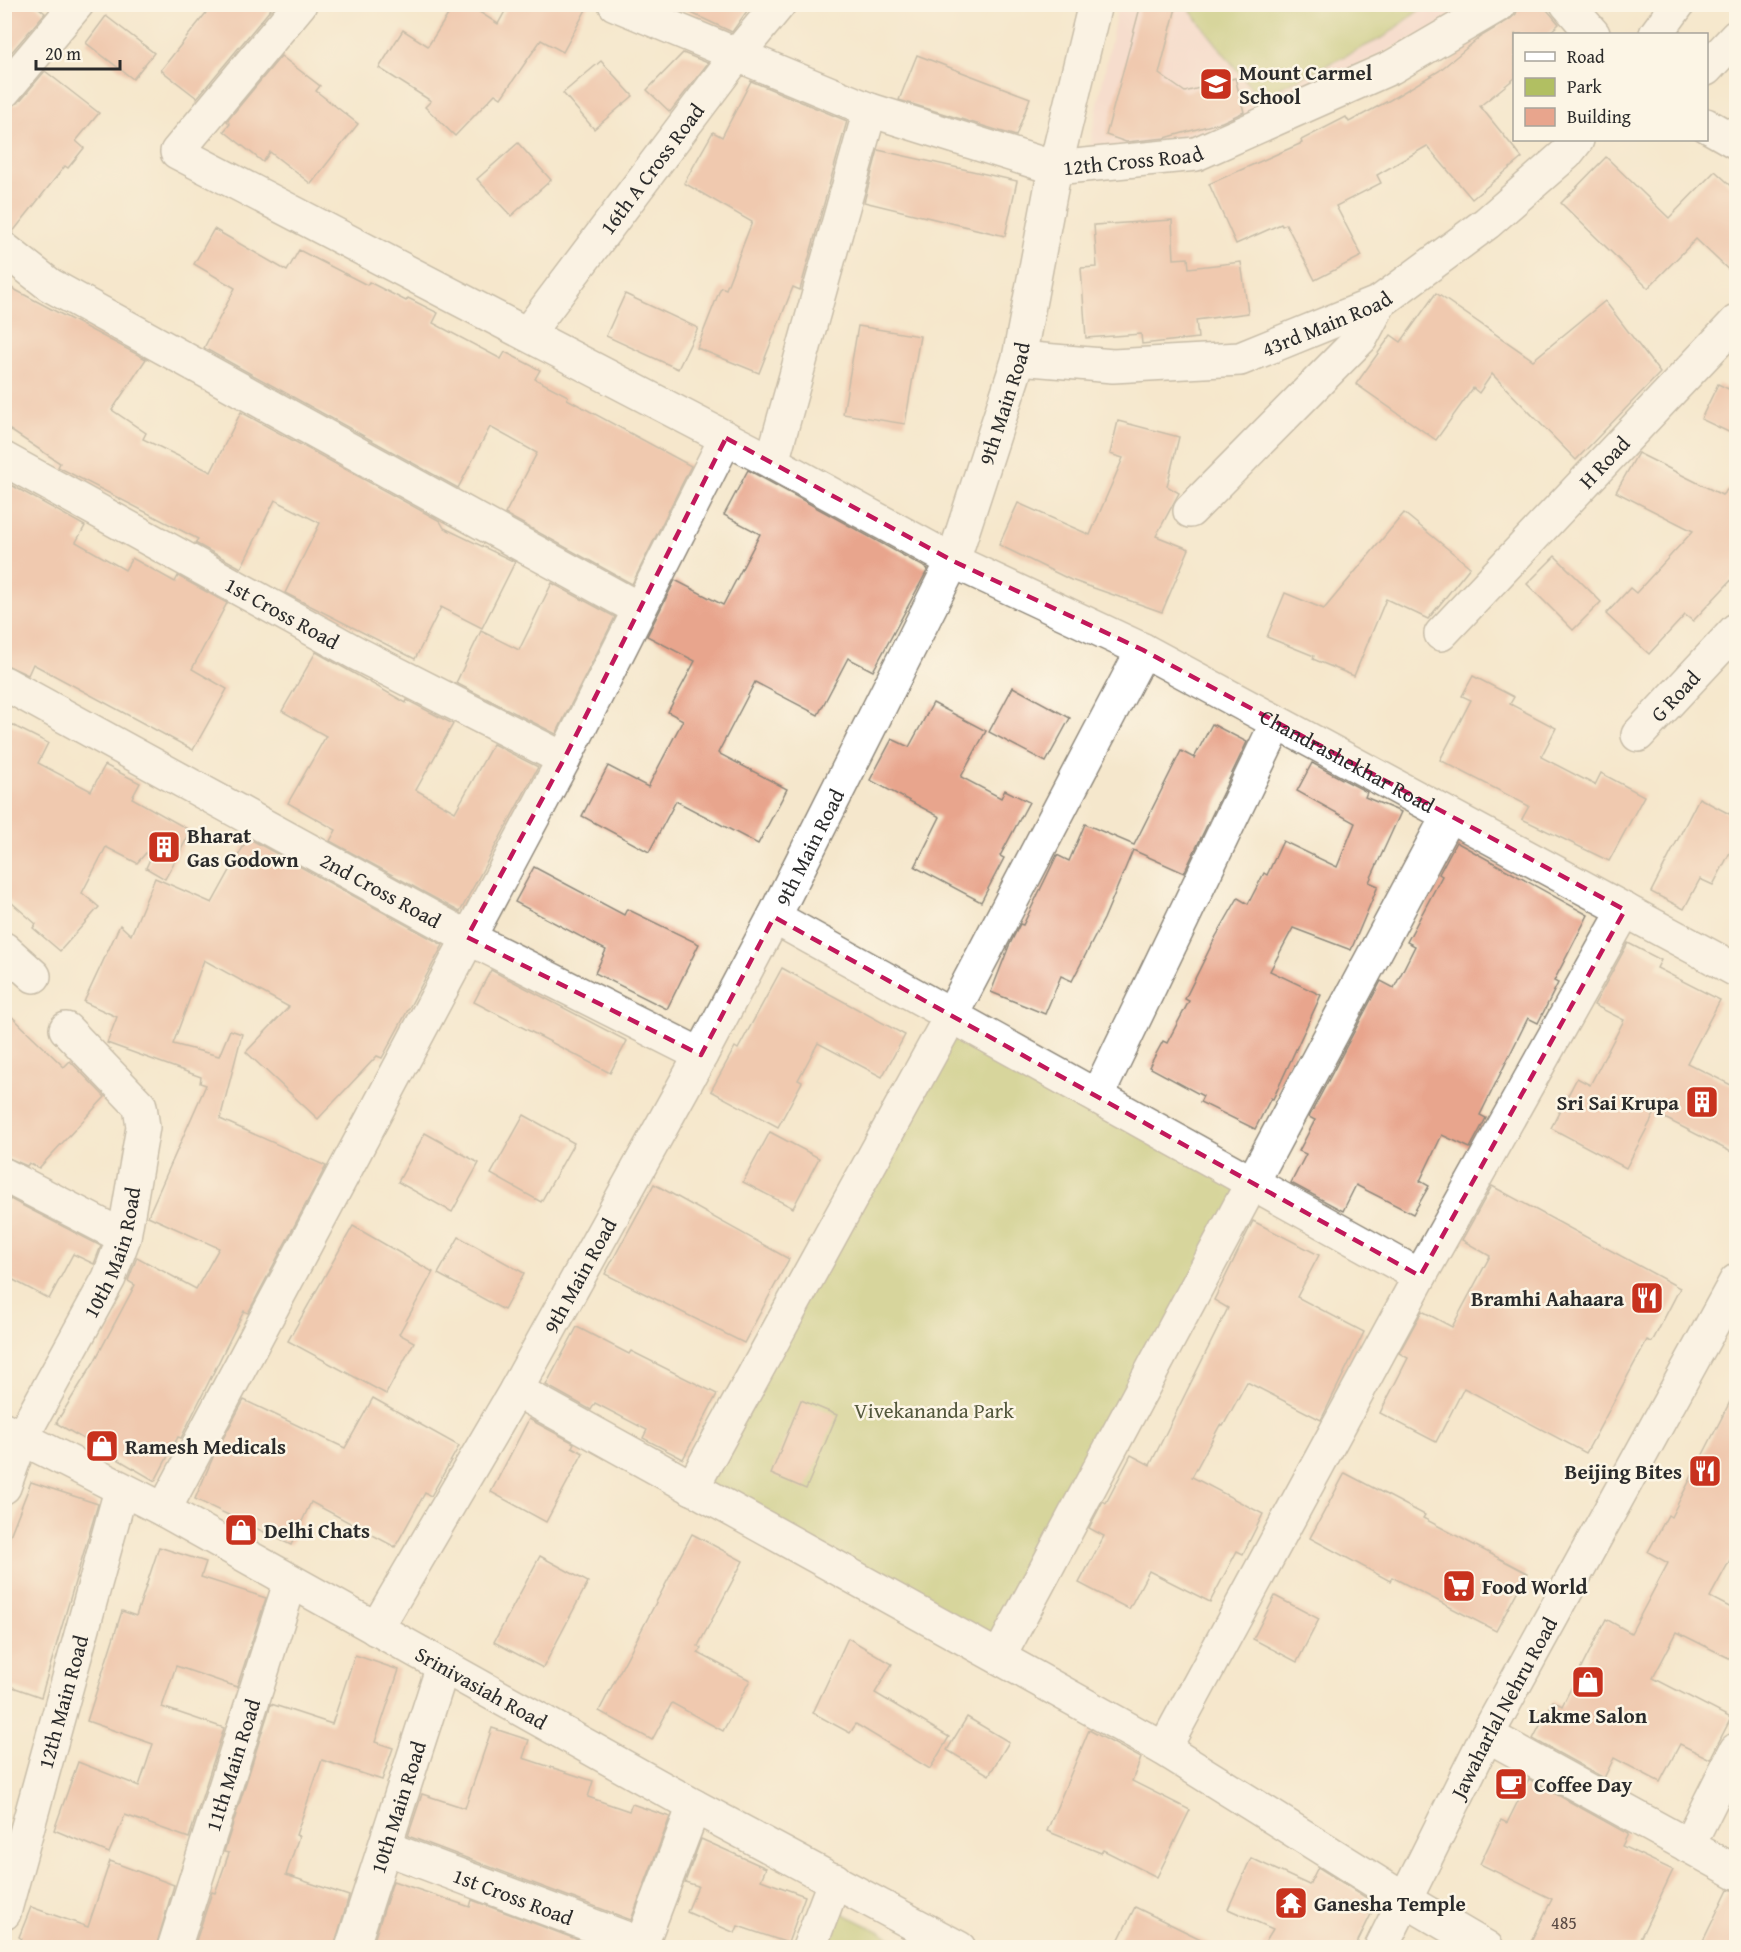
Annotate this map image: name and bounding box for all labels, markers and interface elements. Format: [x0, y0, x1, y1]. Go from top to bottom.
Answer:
scale bar [36, 33, 120, 71]
legend [1513, 33, 1708, 141]
text: 20 m [45, 40, 81, 67]
text: Road [1567, 43, 1605, 70]
place label: Mount Carmel School [1239, 57, 1373, 112]
school or university icon: Mount Carmel School [1198, 66, 1234, 102]
text: Park [1567, 73, 1603, 100]
street label: 16th A Cross Road [592, 96, 712, 241]
text: Building [1567, 103, 1631, 130]
street label: 12th Cross Road [1061, 137, 1209, 183]
street label: 43rd Main Road [1257, 282, 1399, 364]
street label: 9th Main Road [970, 339, 1037, 469]
street label: H Road [1571, 428, 1637, 495]
street label: 1st Cross Road [220, 568, 346, 657]
street label: G Road [1643, 662, 1708, 728]
street label: Chandrashekhar Road [1255, 701, 1441, 821]
street label: 9th Main Road [767, 783, 852, 911]
place label: Bharat Gas Godown [187, 820, 299, 875]
building icon: Bharat Gas Godown [146, 829, 182, 865]
street label: 2nd Cross Road [315, 844, 448, 936]
building icon: Sri Sai Krupa [1684, 1084, 1720, 1120]
place label: Sri Sai Krupa [1557, 1087, 1679, 1118]
street label: 10th Main Road [75, 1184, 148, 1323]
street label: 9th Main Road [535, 1211, 624, 1339]
restaurant icon: Bramhi Aahaara [1629, 1280, 1665, 1316]
place label: Bramhi Aahaara [1471, 1283, 1624, 1314]
park label: Vivekananda Park [854, 1395, 1014, 1426]
shop icon: Ramesh Medicals [84, 1428, 120, 1464]
place label: Ramesh Medicals [125, 1431, 286, 1462]
restaurant icon: Beijing Bites [1687, 1453, 1723, 1489]
place label: Beijing Bites [1565, 1456, 1682, 1487]
shop icon: Delhi Chats [223, 1512, 259, 1548]
place label: Delhi Chats [264, 1515, 370, 1546]
supermarket icon: Food World [1441, 1568, 1477, 1604]
place label: Food World [1482, 1571, 1587, 1602]
street label: Jawaharlal Nehru Road [1441, 1610, 1565, 1806]
street label: 12th Main Road [29, 1631, 96, 1772]
street label: Srinivasiah Road [410, 1638, 554, 1737]
shop icon: Lakme Salon [1570, 1664, 1606, 1700]
street label: 11th Main Road [197, 1694, 268, 1835]
place label: Lakme Salon [1529, 1700, 1648, 1731]
street label: 10th Main Road [362, 1736, 434, 1877]
cafe icon: Coffee Day [1493, 1766, 1529, 1802]
place label: Coffee Day [1534, 1769, 1632, 1800]
street label: 1st Cross Road [449, 1859, 579, 1933]
temple icon: Ganesha Temple [1273, 1885, 1309, 1921]
place label: Ganesha Temple [1314, 1888, 1466, 1919]
house number: 485 [1551, 1909, 1577, 1936]

